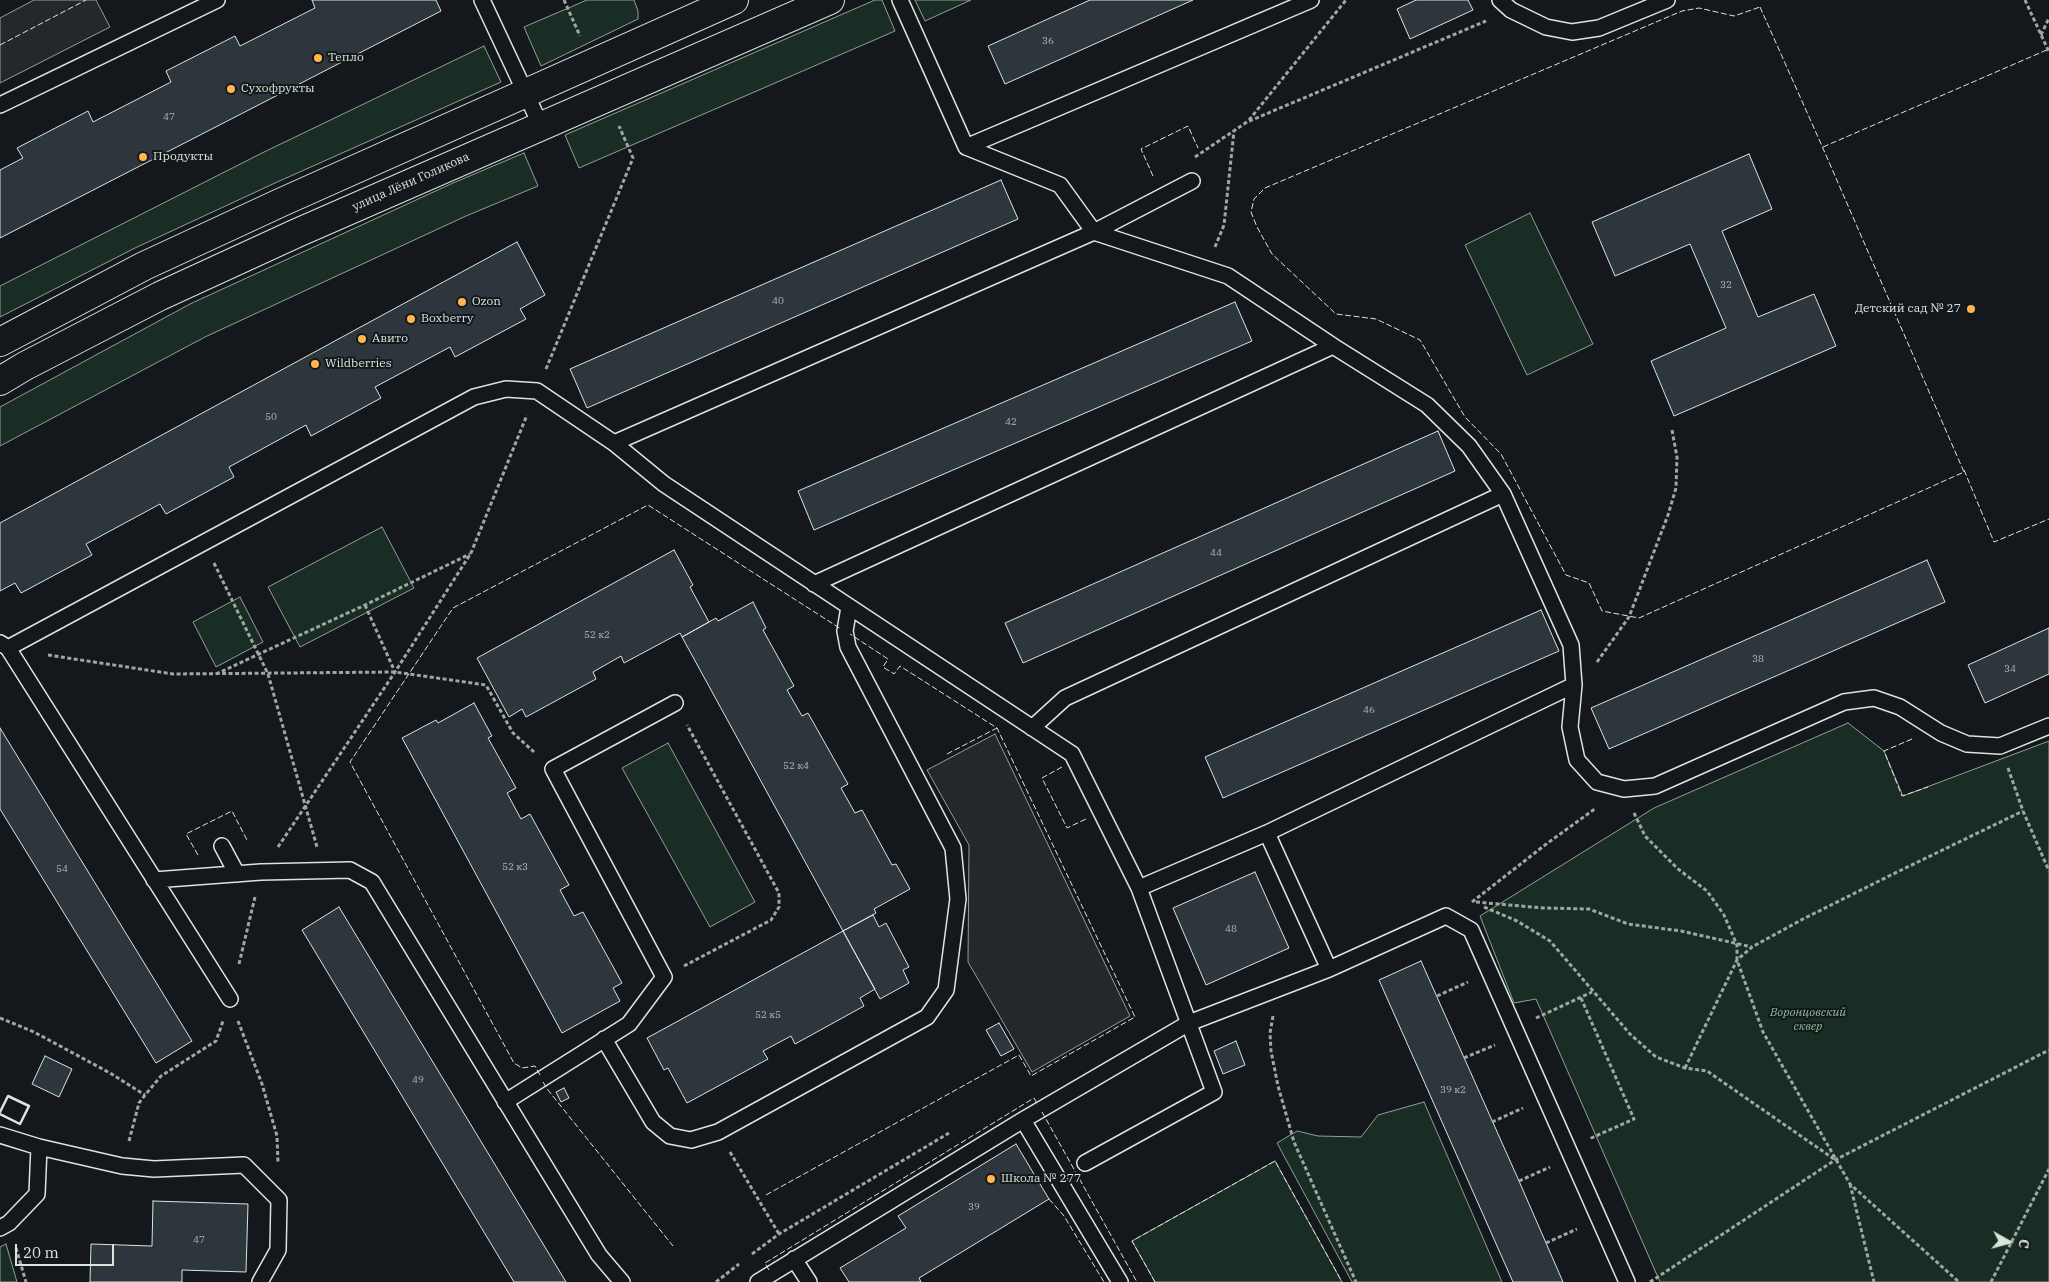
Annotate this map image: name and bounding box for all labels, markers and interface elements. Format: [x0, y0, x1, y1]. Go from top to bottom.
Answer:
house number: 36 [1042, 35, 1054, 47]
place label: Тепло [328, 51, 364, 65]
marker: Тепло [312, 52, 324, 64]
place label: Сухофрукты [241, 82, 315, 96]
marker: Сухофрукты [225, 83, 237, 95]
house number: 47 [163, 111, 175, 123]
place label: Продукты [153, 150, 213, 164]
street label: улица Лёни Голикова [350, 150, 472, 214]
marker: Продукты [137, 151, 149, 163]
house number: 32 [1720, 279, 1732, 291]
place label: Ozon [472, 295, 501, 309]
house number: 40 [772, 295, 784, 307]
marker: Ozon [456, 296, 468, 308]
place label: Детский сад № 27 [1855, 302, 1961, 316]
marker: Детский сад № 27 [1965, 303, 1977, 315]
place label: Boxberry [421, 312, 473, 326]
marker: Boxberry [405, 313, 417, 325]
place label: Авито [372, 332, 408, 346]
marker: Авито [356, 333, 368, 345]
place label: Wildberries [325, 357, 392, 371]
marker: Wildberries [309, 358, 321, 370]
house number: 50 [265, 411, 277, 423]
house number: 42 [1005, 416, 1017, 428]
house number: 44 [1210, 547, 1222, 559]
house number: 52 к2 [584, 629, 610, 641]
house number: 38 [1752, 653, 1764, 665]
house number: 34 [2004, 663, 2016, 675]
house number: 46 [1363, 704, 1375, 716]
house number: 52 к4 [783, 760, 809, 772]
house number: 52 к3 [502, 861, 528, 873]
house number: 54 [56, 863, 68, 875]
house number: 48 [1225, 923, 1237, 935]
park label: Воронцовский сквер [1770, 1006, 1846, 1034]
house number: 52 к5 [755, 1009, 781, 1021]
house number: 49 [412, 1074, 424, 1086]
house number: 39 к2 [1440, 1084, 1466, 1096]
place label: Школа № 277 [1001, 1172, 1081, 1186]
marker: Школа № 277 [985, 1173, 997, 1185]
house number: 39 [968, 1201, 980, 1213]
north arrow [1984, 1217, 2034, 1267]
scale bar [18, 1234, 116, 1266]
house number: 47 [193, 1234, 205, 1246]
text: С [2014, 1238, 2033, 1250]
text: 20 m [23, 1243, 59, 1262]

